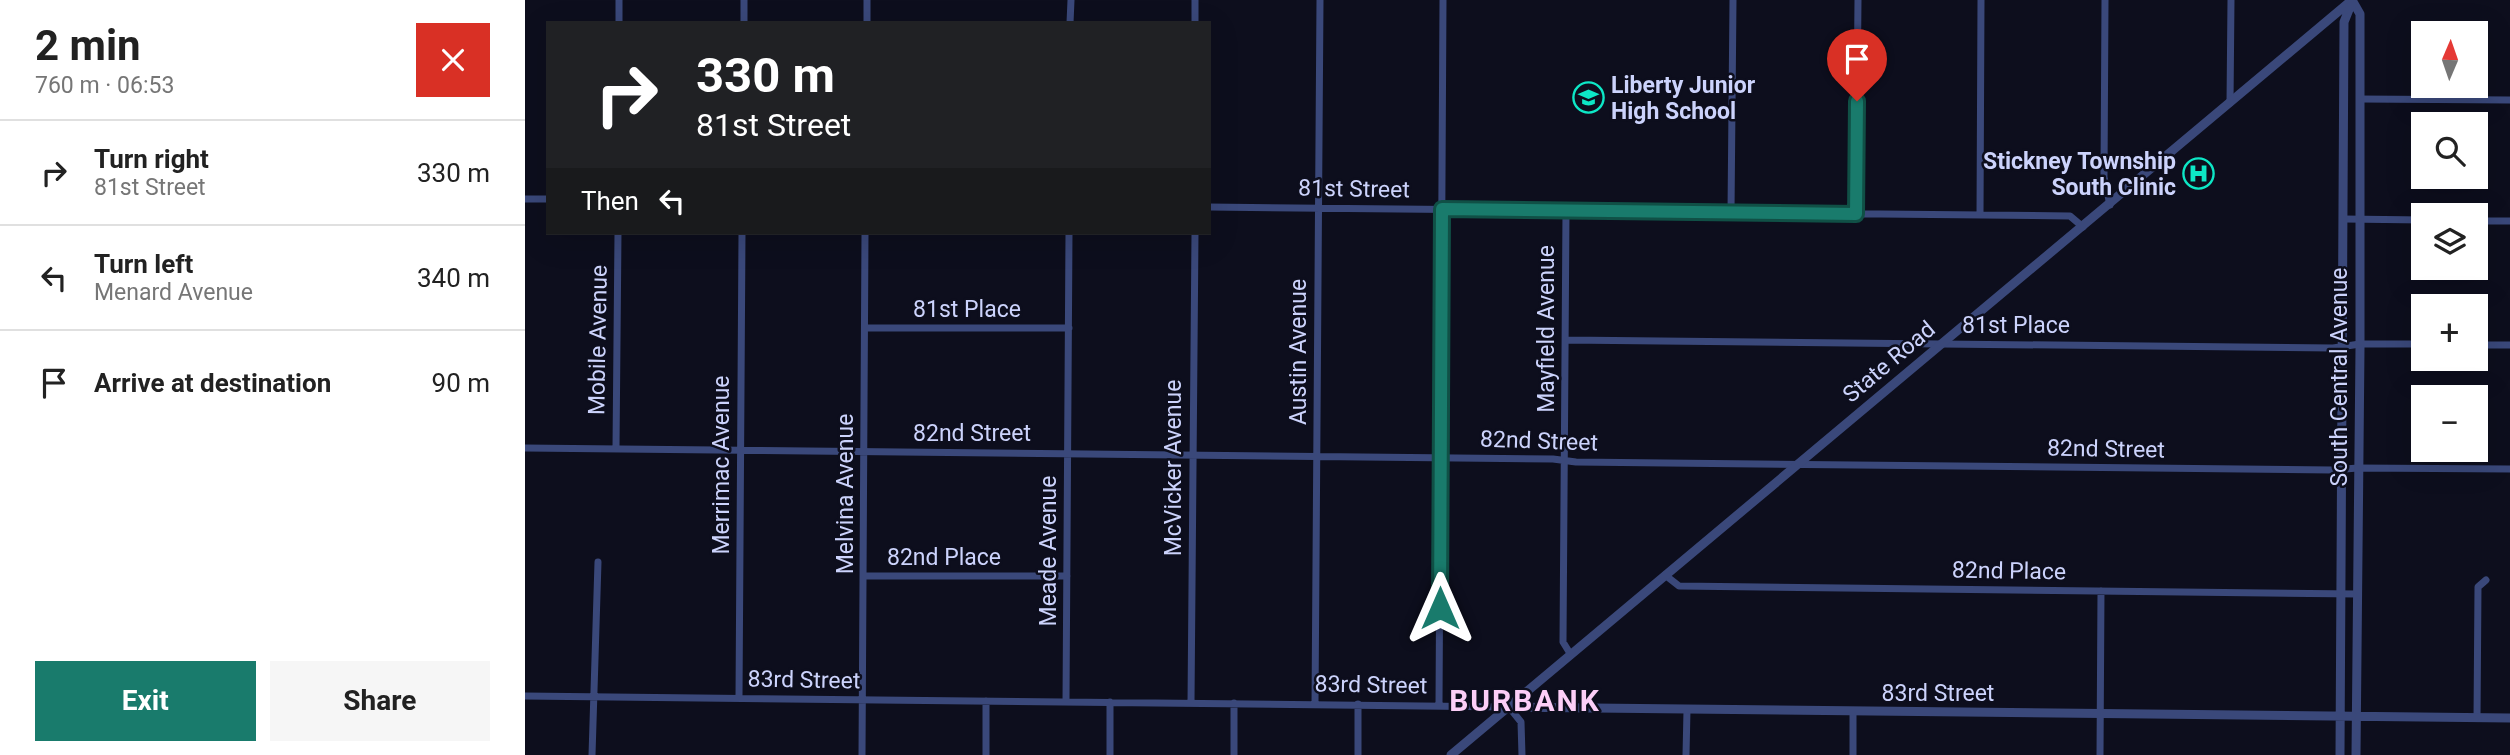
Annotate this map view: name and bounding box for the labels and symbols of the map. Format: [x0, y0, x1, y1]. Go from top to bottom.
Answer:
north arrow [2411, 21, 2489, 98]
pin [1827, 29, 1887, 101]
place label: Liberty Junior High School [1611, 72, 1756, 125]
school or university icon: Liberty Junior High School [1571, 81, 1605, 115]
place label: Stickney Township South Clinic [1983, 148, 2176, 201]
hospital icon: Stickney Township South Clinic [2182, 157, 2216, 191]
street label: 81st Street [1298, 175, 1410, 203]
street label: Mayfield Avenue [1533, 245, 1560, 413]
street label: Mobile Avenue [583, 265, 613, 415]
street label: South Central Avenue [2326, 267, 2353, 487]
street label: Austin Avenue [1285, 279, 1312, 425]
street label: 81st Place [913, 296, 1021, 323]
street label: 81st Place [1962, 312, 2070, 339]
street label: State Road [1837, 316, 1941, 408]
street label: Merrimac Avenue [708, 375, 735, 555]
street label: McVicker Avenue [1160, 380, 1187, 556]
street label: Melvina Avenue [832, 414, 859, 574]
street label: 82nd Street [913, 420, 1031, 447]
street label: 82nd Street [1480, 425, 1598, 457]
street label: 82nd Street [2047, 434, 2165, 464]
street label: Meade Avenue [1035, 476, 1062, 626]
street label: 82nd Place [887, 544, 1001, 571]
street label: 82nd Place [1952, 557, 2066, 585]
position arrow [1403, 571, 1477, 645]
street label: 83rd Street [747, 666, 861, 694]
street label: 83rd Street [1314, 671, 1428, 699]
street label: 83rd Street [1882, 680, 1994, 707]
district label: BURBANK [1449, 683, 1601, 718]

